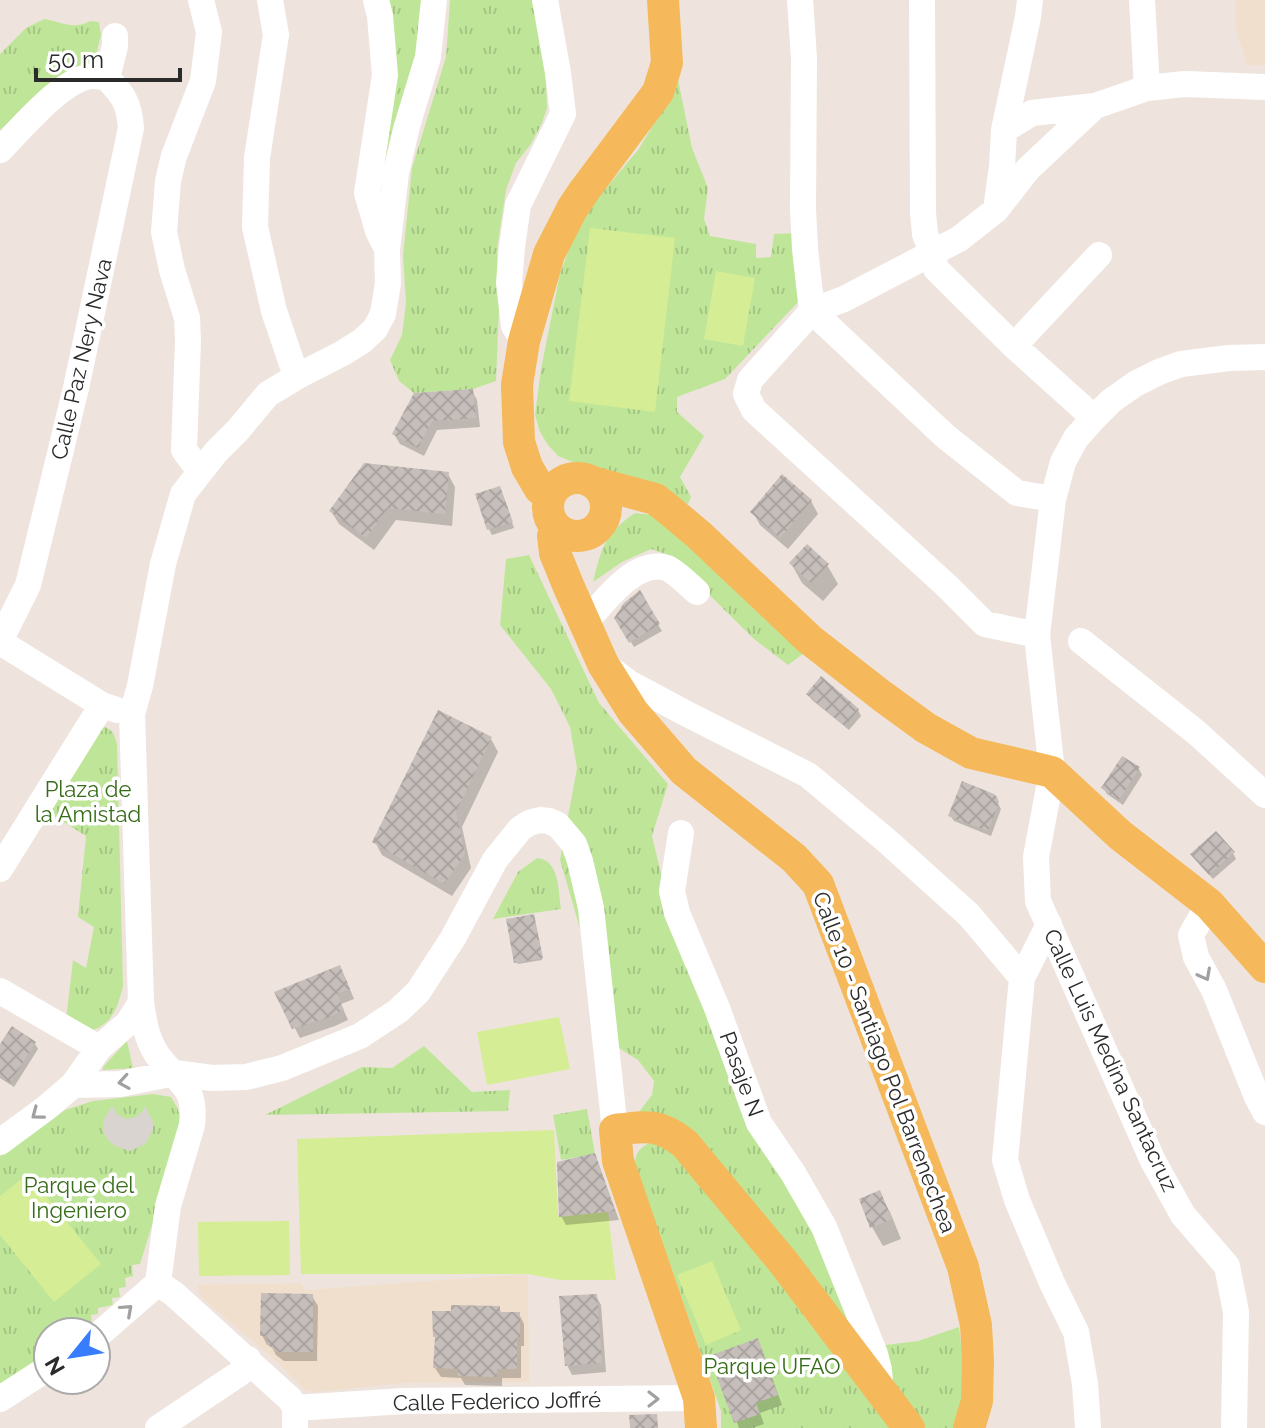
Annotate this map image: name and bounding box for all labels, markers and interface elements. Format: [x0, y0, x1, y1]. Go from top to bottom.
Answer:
scale bar [36, 32, 180, 82]
text: 50 m [48, 45, 104, 74]
street label: Calle Paz Nery Nava [45, 256, 117, 462]
park label: Plaza de la Amistad [35, 776, 141, 827]
street label: Calle 10 - Santiago Pol Barrenechea [808, 888, 962, 1236]
street label: Calle Luis Medina Santacruz [1039, 925, 1183, 1195]
one-way arrow [1196, 966, 1211, 981]
street label: Pasaje N [715, 1028, 769, 1120]
one-way arrow [117, 1073, 131, 1090]
one-way arrow [31, 1105, 46, 1119]
park label: Parque del Ingeniero [24, 1172, 134, 1223]
one-way arrow [117, 1306, 132, 1320]
north arrow [32, 1316, 112, 1396]
text: N [39, 1352, 70, 1380]
park label: Parque UFAO [703, 1353, 841, 1379]
street label: Calle Federico Joffré [393, 1386, 601, 1416]
one-way arrow [647, 1390, 660, 1408]

